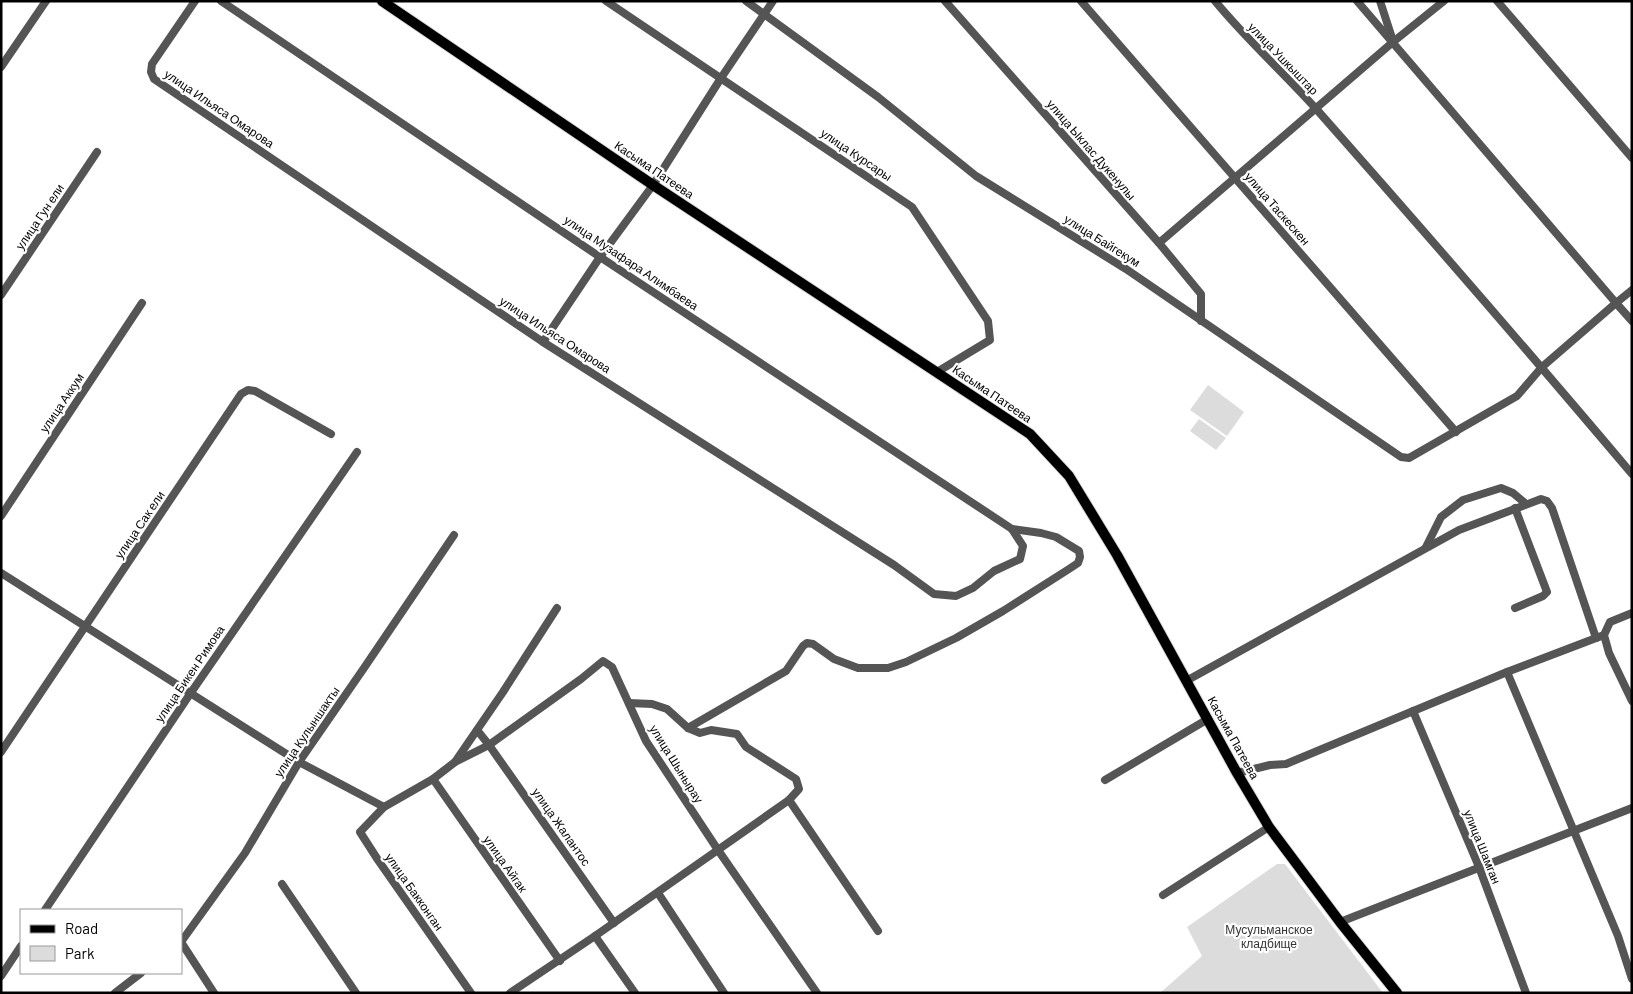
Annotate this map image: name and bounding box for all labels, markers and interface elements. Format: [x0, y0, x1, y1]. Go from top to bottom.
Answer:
street label: улица Ушкыштар [1245, 20, 1322, 98]
street label: улица Ильяса Омарова [161, 66, 277, 151]
street label: улица Ыклас Дукенулы [1044, 96, 1139, 203]
street label: улица Курсары [818, 125, 895, 184]
street label: Касыма Патеева [612, 138, 697, 201]
street label: улица Таскескен [1242, 169, 1313, 248]
street label: улица Гун ели [12, 181, 67, 252]
street label: улица Байгекум [1061, 211, 1143, 270]
street label: улица Музафара Алимбаева [561, 212, 702, 313]
street label: улица Ильяса Омарова [497, 293, 614, 376]
street label: Касыма Патеева [950, 362, 1035, 425]
street label: улица Аккум [36, 370, 87, 435]
street label: улица Сак ели [111, 488, 168, 561]
street label: улица Бикен Римова [152, 622, 228, 725]
street label: улица Кулыншакты [271, 684, 342, 780]
street label: Касыма Патеева [1205, 694, 1263, 782]
street label: улица Шынырау [646, 722, 706, 806]
street label: улица Жалантос [529, 785, 594, 869]
street label: улица Шамган [1461, 808, 1504, 886]
street label: улица Айгак [480, 832, 531, 896]
street label: улица Бакконган [382, 850, 447, 933]
legend [20, 909, 182, 974]
text: Road [65, 919, 98, 937]
park label: Мусульманское кладбище [1225, 922, 1313, 951]
text: Park [65, 944, 95, 962]

